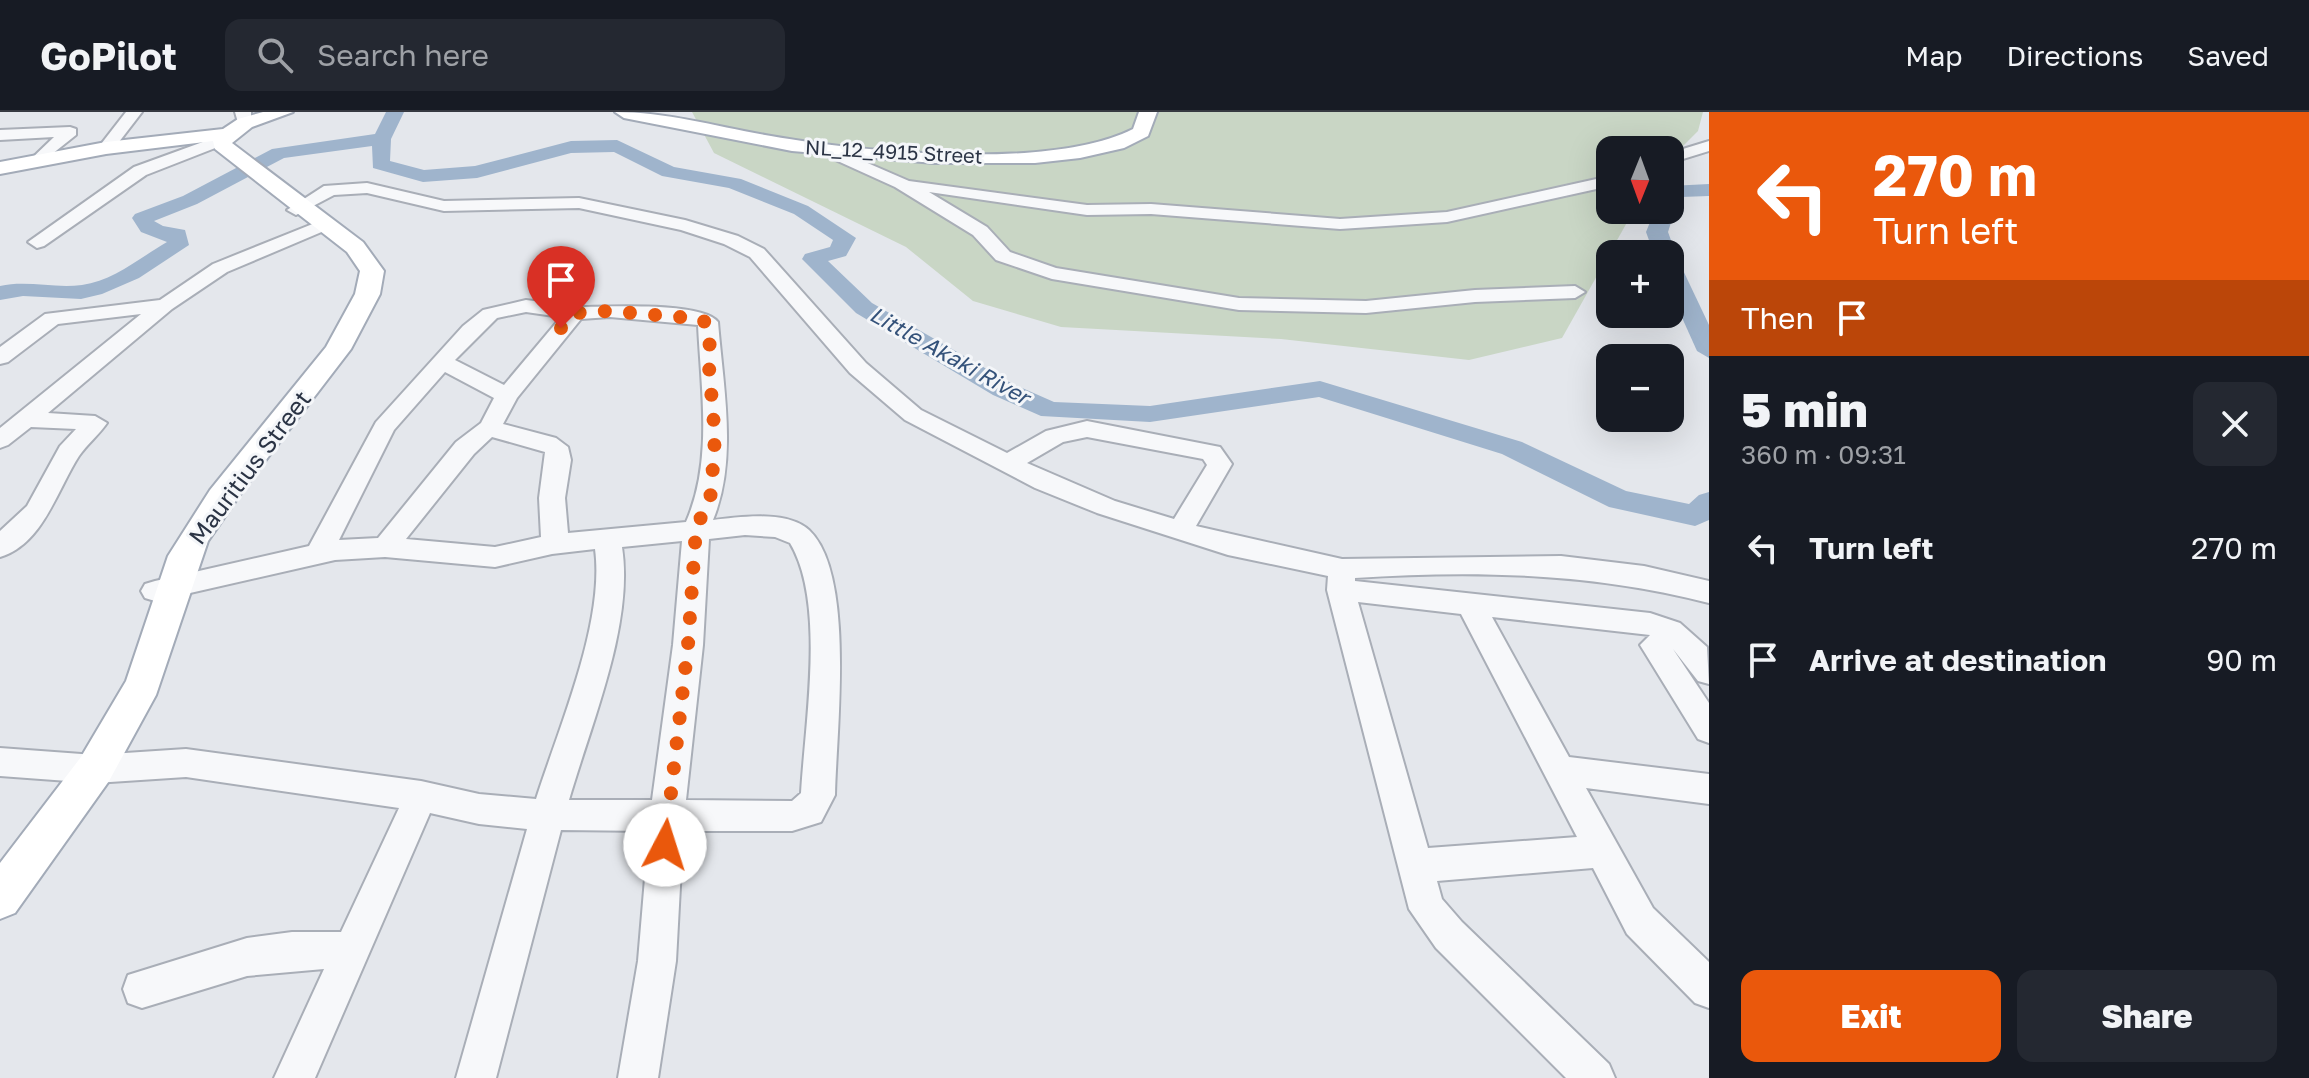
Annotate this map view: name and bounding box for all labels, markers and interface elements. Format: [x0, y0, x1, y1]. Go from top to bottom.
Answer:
search box [225, 19, 785, 91]
text: GoPilot [40, 33, 177, 78]
icon: search [253, 33, 297, 77]
text: Search here [317, 37, 489, 73]
text: Map [1905, 39, 1962, 72]
text: Directions [2006, 39, 2143, 72]
text: Saved [2187, 39, 2269, 72]
street label: NL_12_4915 Street [805, 134, 983, 168]
north arrow [1596, 136, 1684, 224]
map controls [1596, 136, 1684, 432]
text: 270 m [1873, 141, 2037, 208]
icon: left [1741, 144, 1845, 248]
text: Turn left [1873, 209, 2019, 252]
button: + [1596, 240, 1684, 328]
pin [527, 246, 595, 328]
icon: arrive [539, 258, 583, 302]
icon: arrive [1830, 296, 1874, 340]
water label: Little Akaki River [866, 300, 1037, 412]
text: Then [1741, 300, 1814, 336]
button: − [1596, 344, 1684, 432]
text: 5 min [1741, 380, 1868, 438]
button: close [2193, 382, 2277, 466]
street label: Mauritius Street [182, 384, 316, 550]
text: 360 m · 09:31 [1741, 439, 1906, 470]
icon: left [1741, 526, 1785, 570]
text: Turn left [1809, 530, 1934, 566]
text: 270 m [2191, 530, 2277, 566]
icon: arrive [1741, 638, 1785, 682]
text: Arrive at destination [1809, 642, 2106, 678]
text: 90 m [2206, 642, 2277, 678]
position arrow [623, 803, 707, 887]
button: Exit [1741, 970, 2001, 1062]
button: Share [2017, 970, 2277, 1062]

